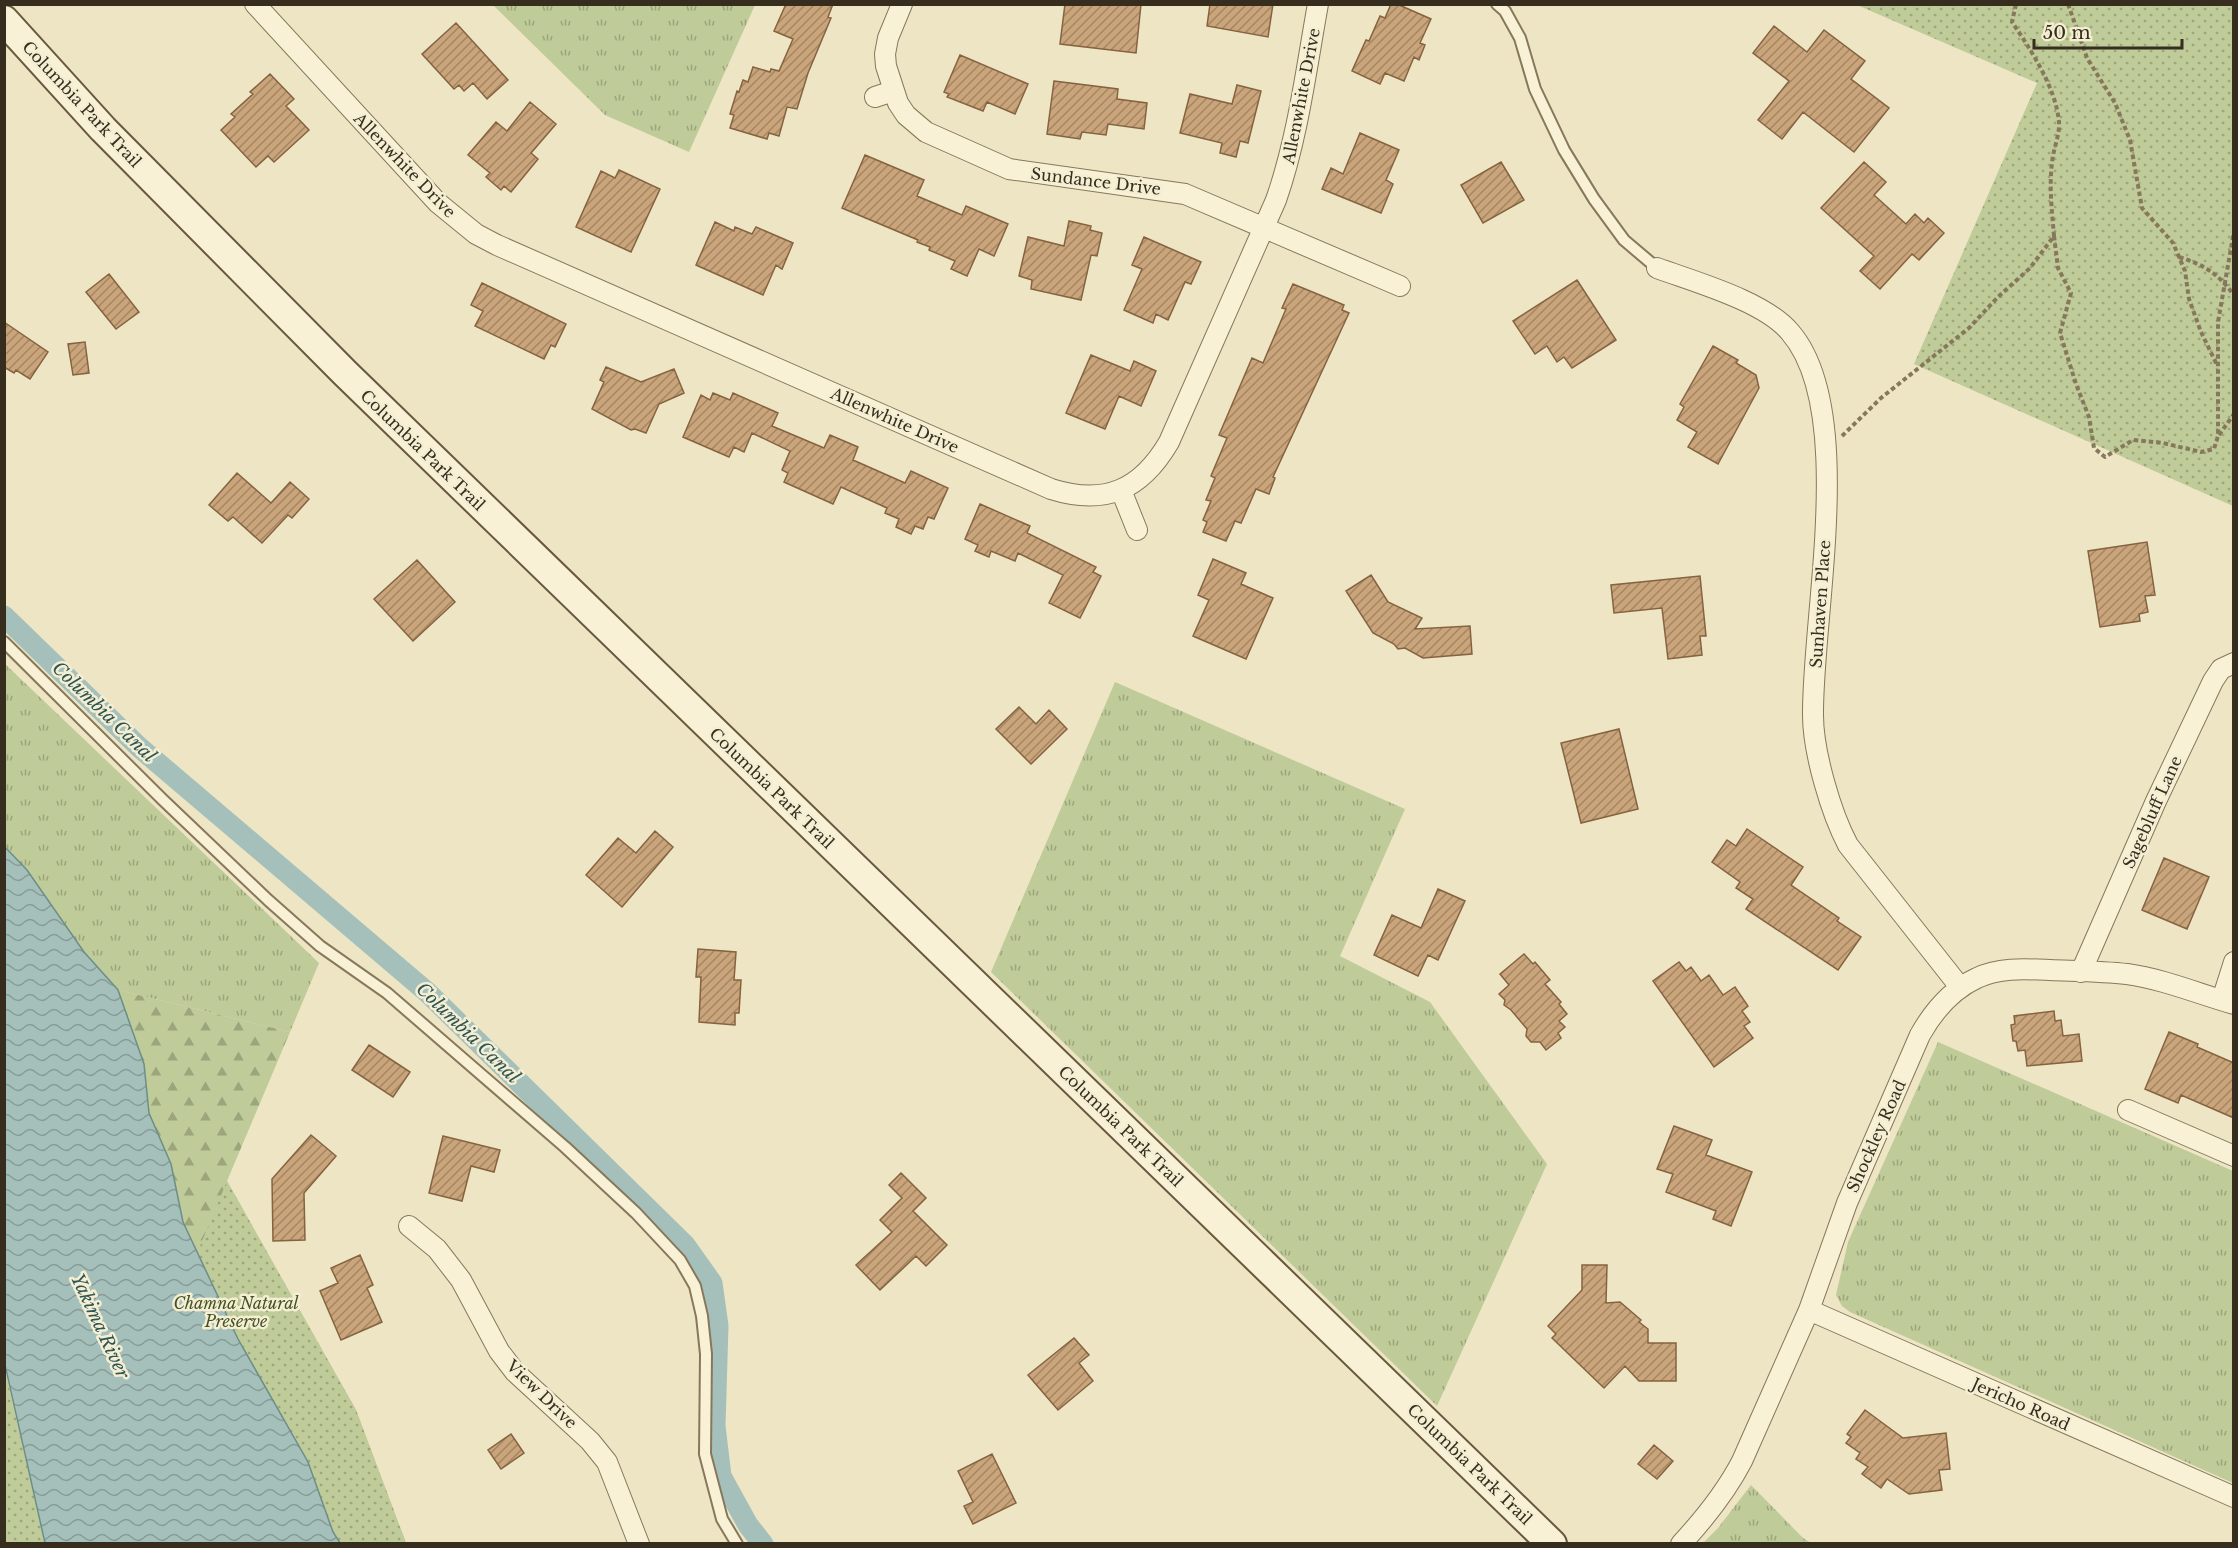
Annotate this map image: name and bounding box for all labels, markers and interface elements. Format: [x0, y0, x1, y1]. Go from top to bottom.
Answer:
scale bar [2034, 12, 2182, 50]
text: 50 m [2043, 22, 2091, 44]
street label: Allenwhite Drive [1278, 26, 1324, 167]
street label: Columbia Park Trail [18, 37, 146, 171]
street label: Allenwhite Drive [349, 108, 460, 222]
street label: Sundance Drive [1030, 163, 1162, 199]
street label: Allenwhite Drive [827, 382, 962, 457]
street label: Columbia Park Trail [357, 385, 489, 515]
street label: Sunhaven Place [1806, 539, 1834, 669]
water label: Columbia Canal [48, 657, 161, 767]
street label: Columbia Park Trail [706, 723, 838, 853]
street label: Sagebluff Lane [2118, 753, 2186, 871]
water label: Columbia Canal [412, 978, 525, 1088]
street label: Columbia Park Trail [1055, 1061, 1187, 1191]
street label: Shockley Road [1842, 1076, 1910, 1195]
water label: Yakima River [66, 1270, 134, 1383]
park label: Chamna Natural Preserve [173, 1293, 300, 1331]
street label: View Drive [502, 1355, 581, 1433]
street label: Jericho Road [1967, 1373, 2073, 1435]
street label: Columbia Park Trail [1404, 1399, 1536, 1529]

